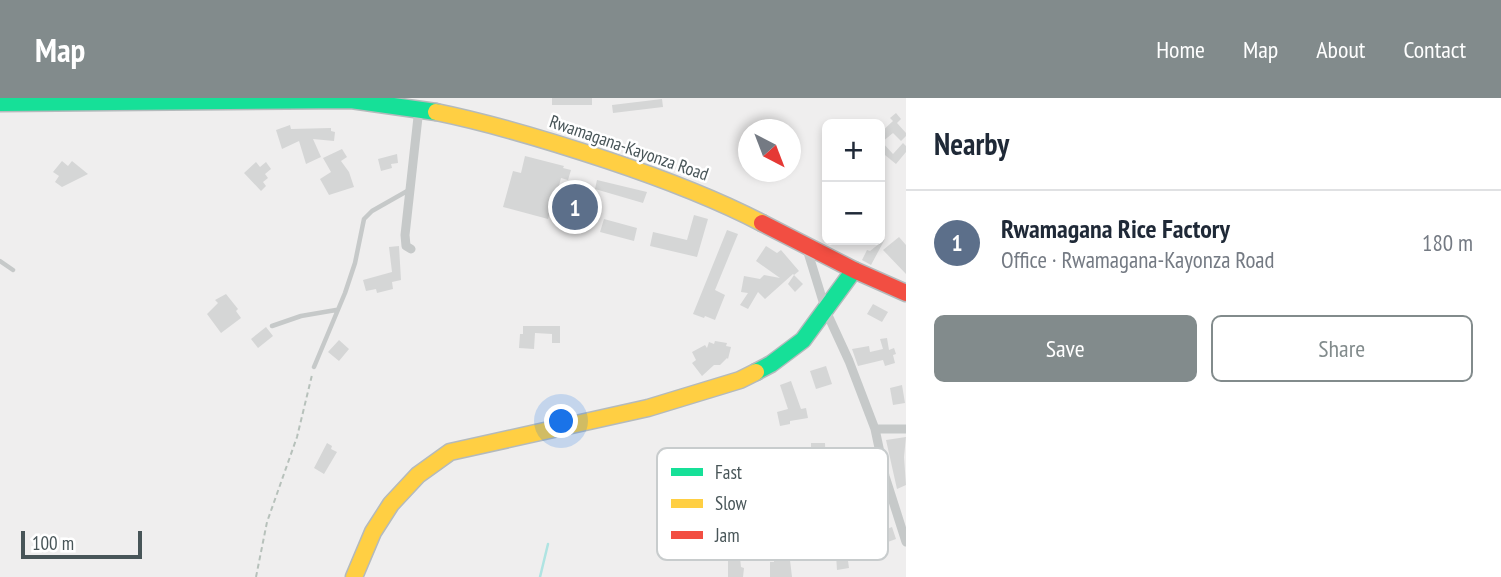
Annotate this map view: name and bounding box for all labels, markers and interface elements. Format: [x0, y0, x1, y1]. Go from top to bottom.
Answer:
text: Map [35, 28, 85, 71]
text: Home [1156, 34, 1205, 65]
text: Map [1243, 34, 1278, 65]
text: About [1316, 34, 1365, 65]
text: Contact [1403, 34, 1466, 65]
street label: Rwamagana-Kayonza Road [547, 110, 712, 186]
north arrow [738, 119, 801, 182]
map controls [822, 119, 885, 245]
button: + [822, 119, 885, 182]
text: Nearby [934, 124, 1009, 163]
pin: 1 [552, 181, 598, 233]
button: − [822, 182, 885, 245]
text: Rwamagana Rice Factory [1001, 212, 1230, 245]
text: 1 [952, 228, 963, 257]
text: 180 m [1422, 228, 1473, 257]
text: Office · Rwamagana-Kayonza Road [1001, 245, 1274, 274]
button: Save [934, 315, 1197, 382]
button: Share [1211, 315, 1473, 382]
your location [544, 404, 578, 438]
legend [657, 448, 888, 560]
text: Fast [715, 460, 743, 484]
text: Slow [715, 491, 748, 515]
text: Jam [714, 523, 740, 547]
scale bar [21, 528, 142, 560]
text: 100 m [32, 531, 74, 555]

